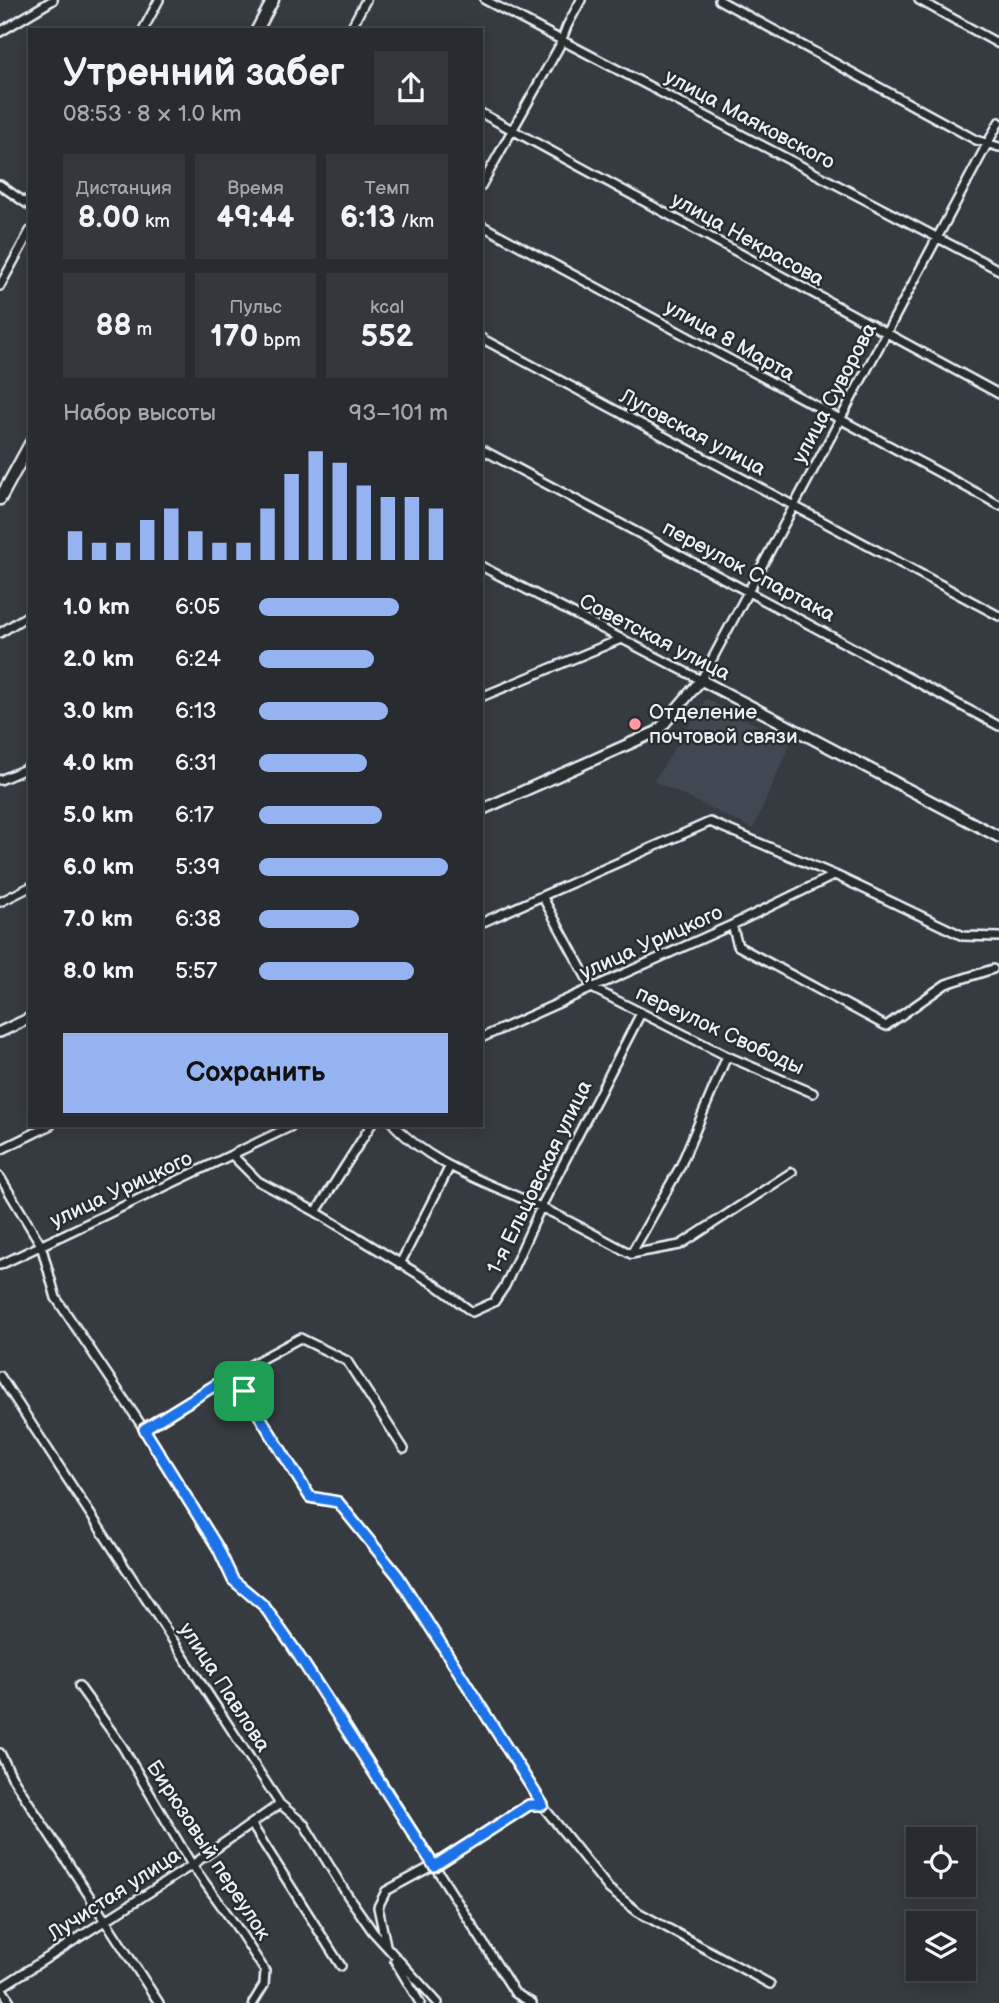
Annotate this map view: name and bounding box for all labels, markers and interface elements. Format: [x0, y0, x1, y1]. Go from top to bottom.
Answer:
text: Утренний забег [63, 51, 345, 96]
button: share [374, 51, 448, 125]
street label: улица Маяковского [660, 64, 839, 175]
text: 08:53 · 8 × 1.0 km [63, 100, 241, 128]
text: Дистанция [76, 177, 172, 200]
text: Время [227, 177, 284, 200]
text: Темп [365, 177, 410, 200]
street label: улица Некрасова [667, 187, 829, 292]
text: 8.00 [78, 200, 140, 236]
text: 49:44 [217, 200, 294, 236]
text: 6:13 [340, 200, 396, 236]
text: km [140, 210, 170, 233]
text: /km [396, 210, 434, 233]
street label: улица 8 Марта [660, 294, 800, 387]
text: Пульс [229, 296, 282, 319]
text: kcal [370, 296, 404, 319]
text: 88 [95, 308, 131, 344]
text: m [131, 318, 152, 341]
street label: улица Суворова [787, 318, 882, 468]
text: 170 [210, 319, 258, 355]
text: 552 [361, 319, 413, 355]
text: bpm [258, 329, 301, 352]
street label: Луговская улица [615, 383, 771, 482]
text: Набор высоты [63, 399, 216, 427]
text: 93–101 m [349, 399, 448, 427]
street label: переулок Спартака [658, 515, 840, 628]
street label: Советская улица [575, 589, 735, 687]
text: 1.0 km [63, 593, 130, 621]
text: 6:05 [175, 593, 220, 621]
text: 2.0 km [63, 645, 134, 673]
text: 6:24 [175, 645, 221, 673]
text: 3.0 km [63, 697, 134, 725]
text: 6:13 [175, 697, 217, 725]
place label: Отделение почтовой связи [649, 700, 798, 749]
marker: Отделение почтовой связи [627, 716, 643, 732]
text: 4.0 km [63, 749, 134, 777]
text: 6:31 [175, 749, 217, 777]
text: 5.0 km [63, 801, 134, 829]
text: 6:17 [175, 801, 214, 829]
text: 6.0 km [63, 853, 134, 881]
text: 5:39 [175, 853, 220, 881]
street label: улица Урицкого [576, 900, 727, 985]
text: 7.0 km [63, 905, 133, 933]
text: 6:38 [175, 905, 221, 933]
text: 8.0 km [63, 957, 134, 985]
text: 5:57 [175, 957, 217, 985]
street label: переулок Свободы [632, 981, 808, 1080]
button: Сохранить [63, 1033, 448, 1113]
street label: 1-я Ельцовская улица [482, 1076, 597, 1278]
street label: улица Урицкого [46, 1146, 196, 1233]
pin [214, 1361, 274, 1421]
icon: arrive [225, 1372, 263, 1410]
street label: улица Павлова [173, 1618, 276, 1757]
street label: Бирюзовый переулок [141, 1756, 276, 1945]
map controls [906, 1827, 976, 1981]
button: locate [906, 1827, 976, 1897]
street label: Лучистая улица [42, 1842, 186, 1947]
button: layers [906, 1911, 976, 1981]

